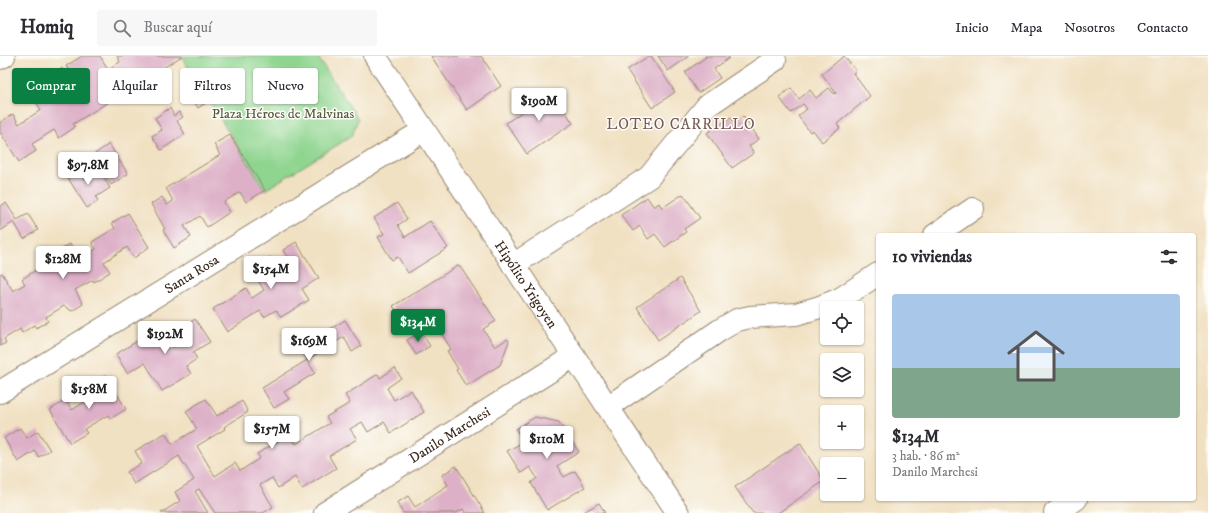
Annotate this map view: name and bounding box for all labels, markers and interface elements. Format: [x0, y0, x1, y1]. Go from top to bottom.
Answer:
search box [97, 10, 377, 46]
text: Homiq [20, 16, 73, 39]
icon: search [111, 17, 133, 39]
text: Buscar aquí [143, 18, 212, 37]
text: Inicio [955, 19, 988, 37]
text: Mapa [1010, 19, 1042, 37]
text: Nosotros [1064, 19, 1115, 37]
text: Contacto [1137, 19, 1188, 37]
chip: Comprar [12, 68, 90, 104]
chip: Alquilar [98, 68, 172, 104]
chip: Filtros [180, 68, 245, 104]
chip: Nuevo [253, 68, 318, 104]
pin: $190M [511, 88, 567, 122]
text: $190M [520, 93, 558, 109]
park label: Plaza Héroes de Malvinas [212, 105, 355, 123]
district label: LOTEO CARRILLO [606, 115, 756, 134]
pin: $97.8M [55, 152, 121, 186]
text: $97.8M [67, 157, 109, 173]
street label: Hipólito Yrigoyen [490, 238, 561, 333]
pin: $128M [35, 246, 91, 280]
text: 10 viviendas [892, 246, 972, 268]
icon: filters [1158, 246, 1180, 268]
text: $128M [45, 251, 81, 267]
street label: Santa Rosa [161, 251, 223, 298]
pin: $154M [243, 256, 299, 290]
text: $154M [253, 261, 289, 277]
map controls [820, 301, 864, 501]
button: locate [820, 301, 864, 345]
pin: $134M [390, 309, 446, 343]
text: $134M [400, 314, 436, 330]
icon: home [1000, 320, 1072, 392]
pin: $192M [137, 321, 193, 355]
text: $192M [147, 326, 183, 342]
pin: $169M [281, 328, 337, 362]
text: $169M [291, 333, 327, 349]
button: layers [820, 353, 864, 397]
pin: $158M [61, 376, 117, 410]
text: $158M [71, 381, 107, 397]
street label: Danilo Marchesi [406, 403, 494, 468]
button: + [820, 405, 864, 449]
pin: $157M [244, 416, 300, 450]
text: $157M [254, 421, 290, 437]
pin: $110M [519, 426, 575, 460]
text: $134M [892, 426, 939, 448]
text: $110M [529, 431, 565, 447]
text: 3 hab. · 86 m² [892, 448, 960, 464]
button: − [820, 457, 864, 501]
text: Danilo Marchesi [892, 464, 978, 480]

